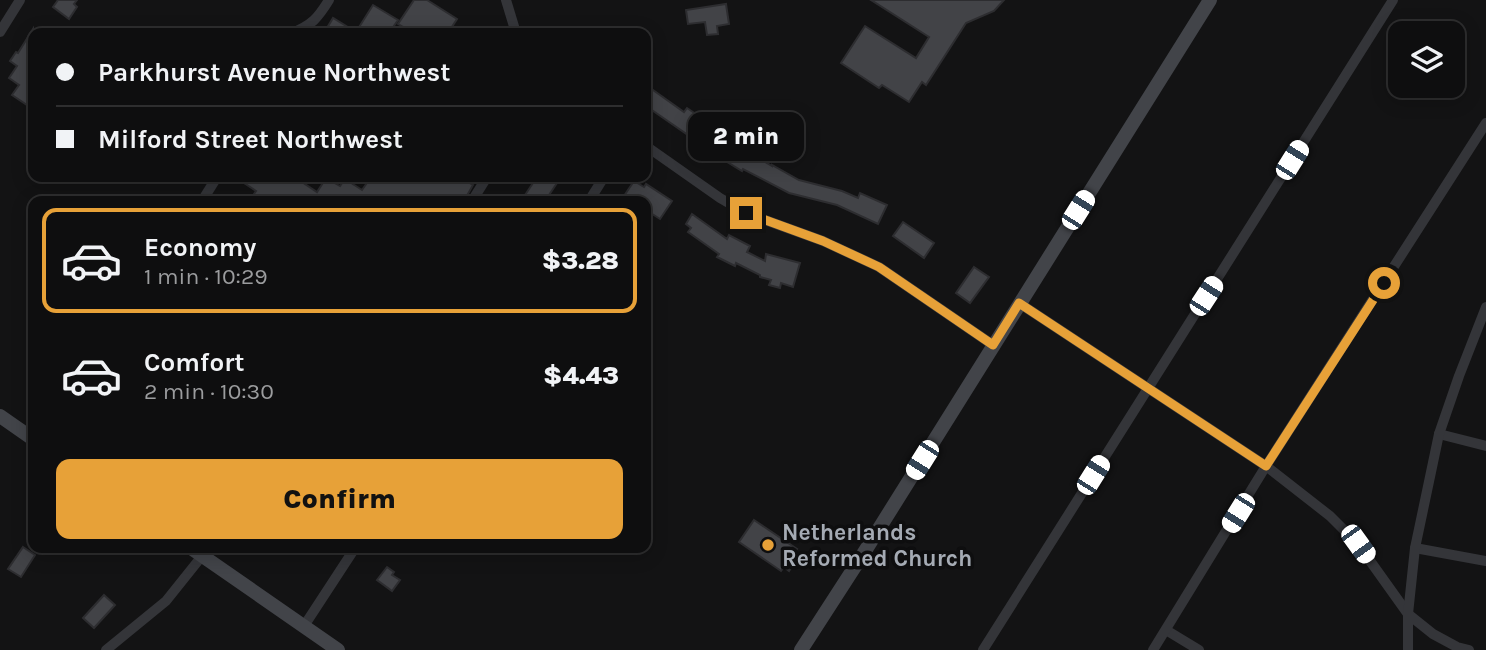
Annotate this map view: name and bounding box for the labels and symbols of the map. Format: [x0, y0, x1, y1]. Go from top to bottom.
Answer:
callout: 2 min [688, 111, 804, 160]
car [1272, 137, 1313, 183]
car [1058, 187, 1099, 233]
route end [730, 197, 762, 229]
route start [1368, 267, 1400, 299]
car [1186, 273, 1227, 319]
car [902, 437, 943, 483]
car [1073, 452, 1114, 498]
car [1218, 490, 1259, 536]
place label: Netherlands Reformed Church [782, 519, 972, 572]
car [1338, 521, 1379, 567]
marker: Netherlands Reformed Church [760, 537, 776, 553]

